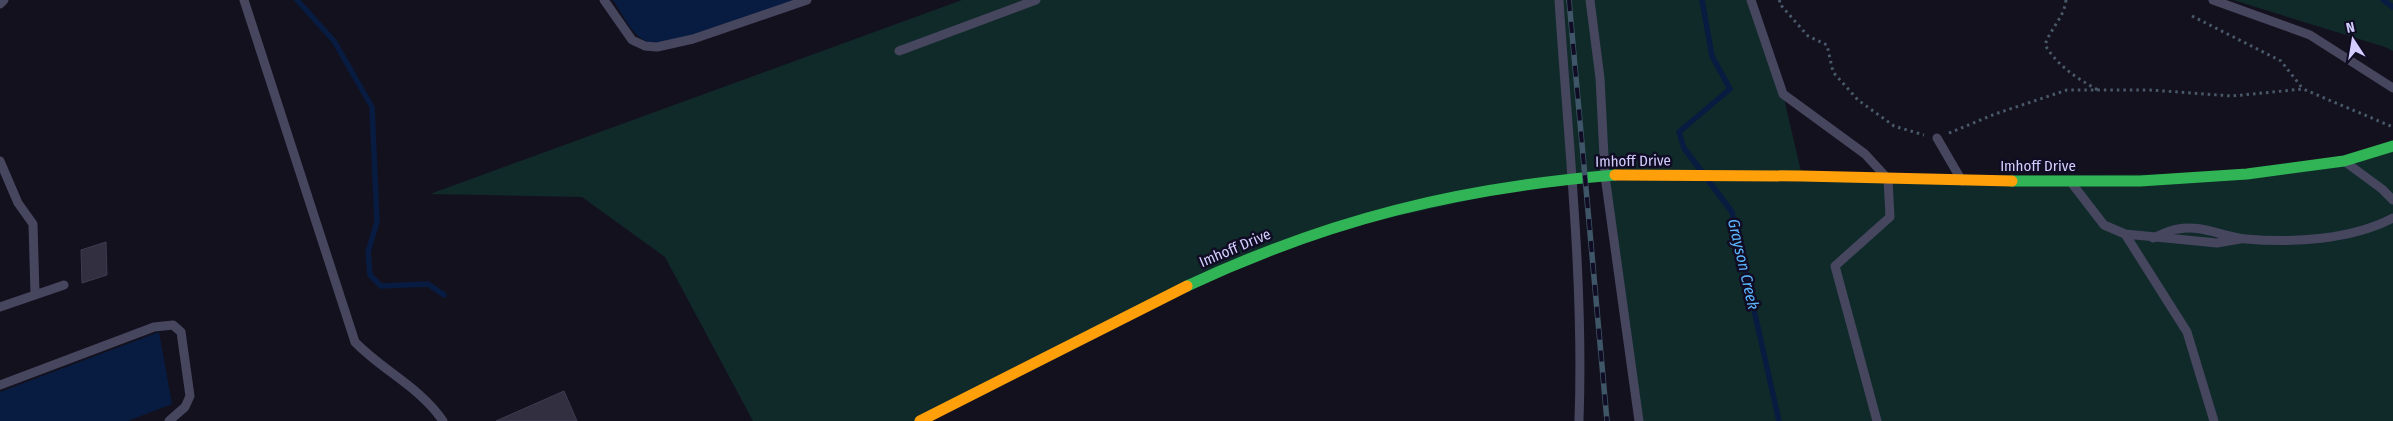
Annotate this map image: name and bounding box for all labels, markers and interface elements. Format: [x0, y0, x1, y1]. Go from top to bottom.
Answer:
north arrow [2328, 15, 2378, 65]
text: N [2345, 19, 2356, 37]
street label: Imhoff Drive [1595, 151, 1671, 171]
street label: Imhoff Drive [2000, 157, 2076, 175]
water label: Grayson Creek [1724, 217, 1763, 311]
street label: Imhoff Drive [1197, 225, 1273, 271]

